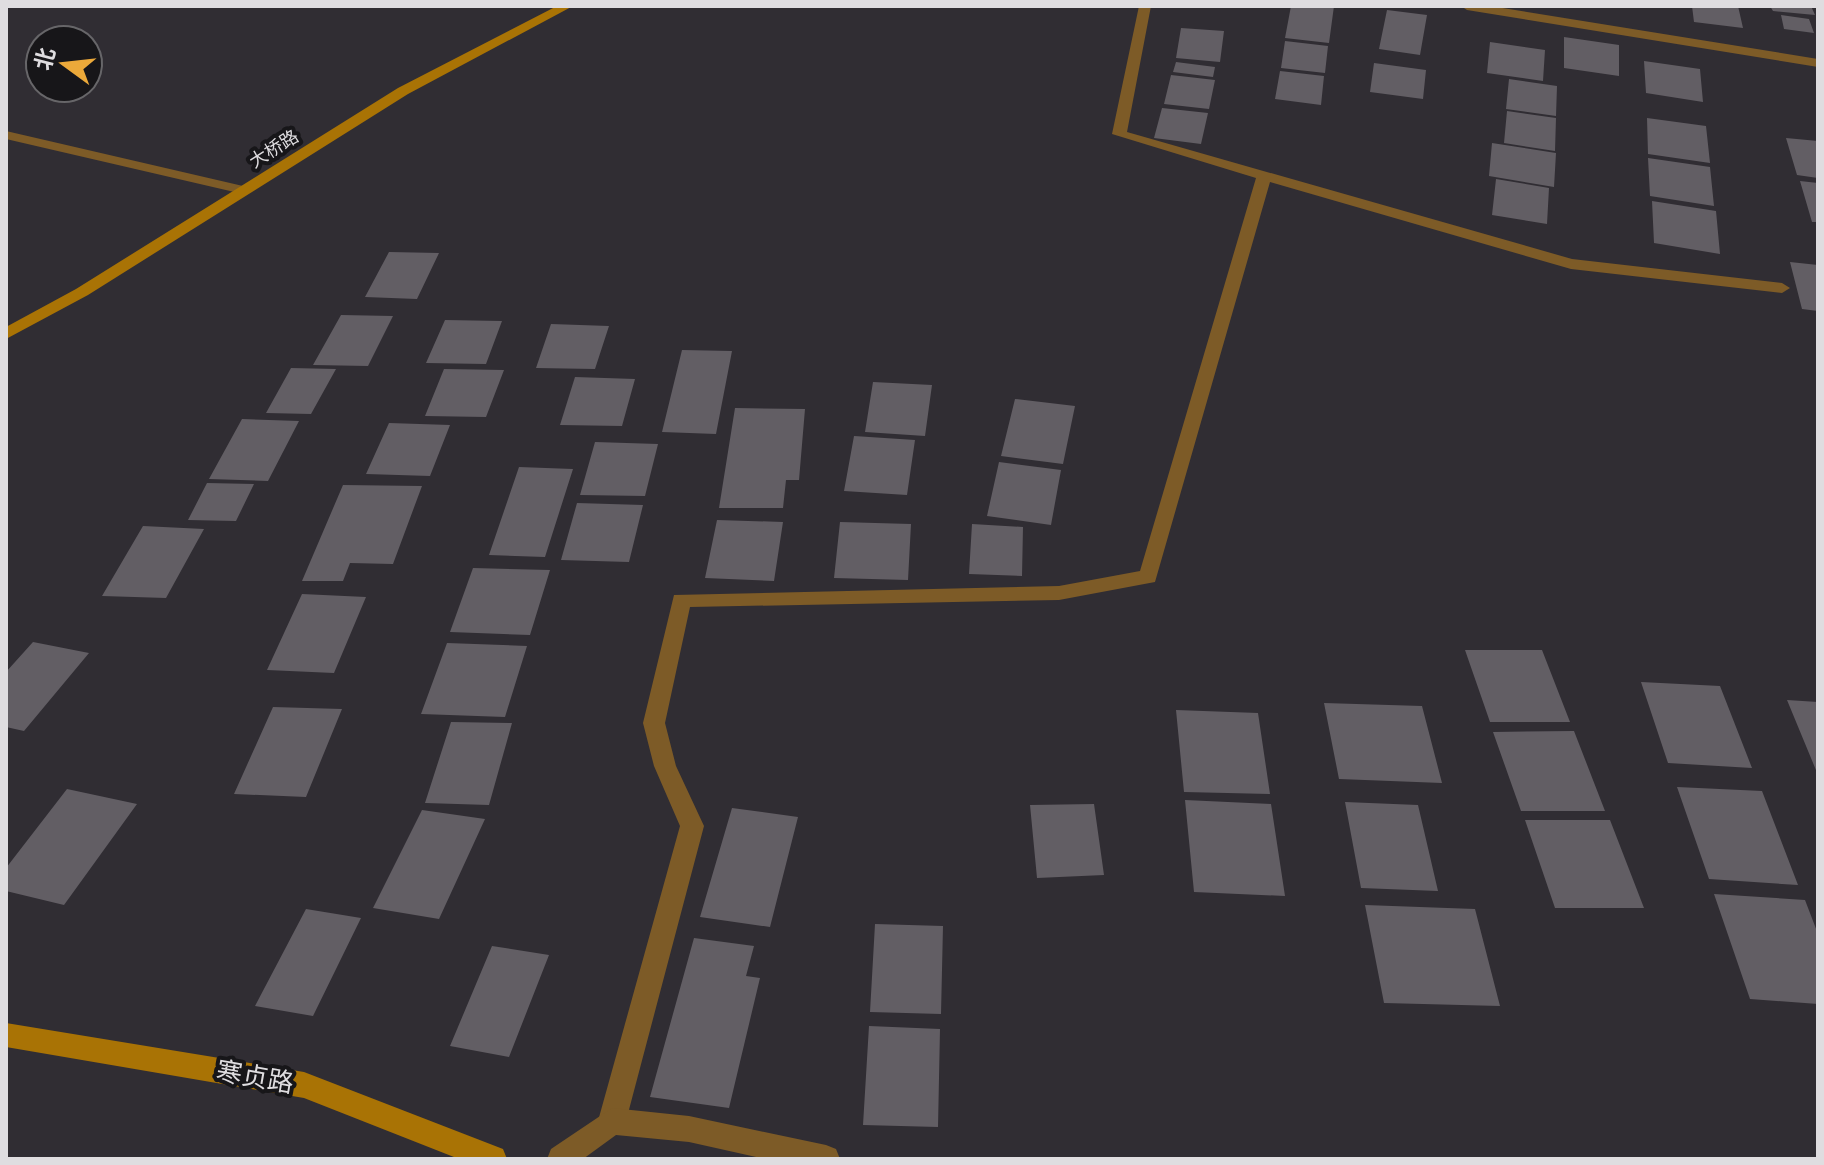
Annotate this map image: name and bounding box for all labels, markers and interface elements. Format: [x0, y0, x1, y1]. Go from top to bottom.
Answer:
north arrow [24, 24, 104, 104]
text: 北 [29, 45, 60, 73]
street label: 大桥路 [245, 125, 302, 172]
street label: 寒贞路 [214, 1054, 296, 1099]

